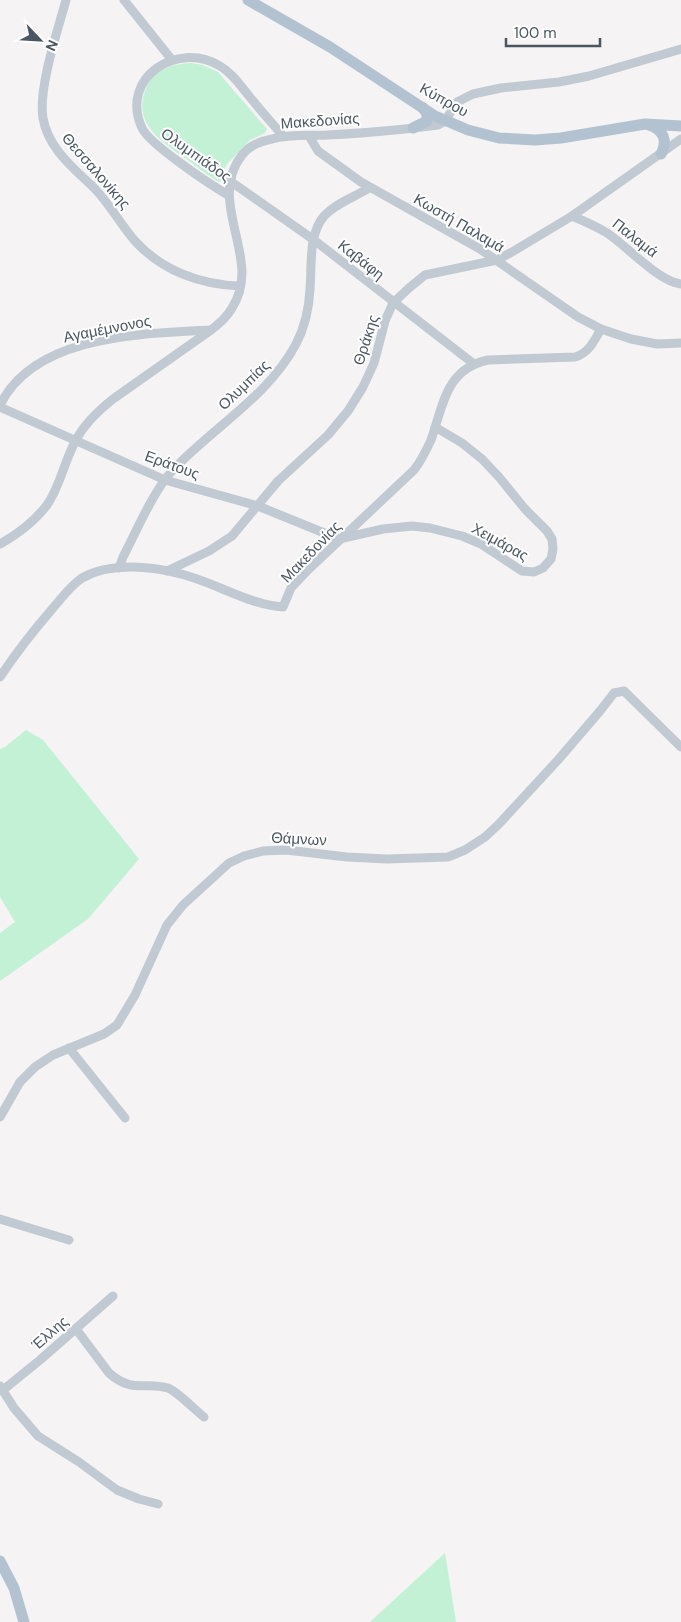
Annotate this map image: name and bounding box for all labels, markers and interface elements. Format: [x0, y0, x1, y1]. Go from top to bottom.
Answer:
north arrow [15, 15, 65, 65]
scale bar [506, 15, 600, 47]
text: 100 m [514, 23, 557, 43]
text: N [41, 37, 62, 54]
street label: Κύπρου [416, 78, 472, 122]
street label: Μακεδονίας [280, 108, 360, 134]
street label: Ολυμπιάδος [157, 123, 235, 187]
street label: Θεσσαλονίκης [57, 129, 135, 213]
street label: Κωστή Παλαμά [410, 189, 508, 257]
street label: Παλαμά [608, 214, 662, 262]
street label: Καβάφη [334, 236, 388, 284]
street label: Αγαμέμνονος [62, 311, 152, 347]
street label: Θράκης [348, 312, 384, 368]
street label: Ολυμπίας [214, 355, 274, 415]
street label: Εράτους [142, 446, 202, 484]
street label: Μακεδονίας [276, 517, 346, 587]
street label: Χειμάρας [468, 518, 532, 566]
street label: Θάμνων [271, 828, 327, 850]
street label: Έλλης [27, 1312, 73, 1355]

